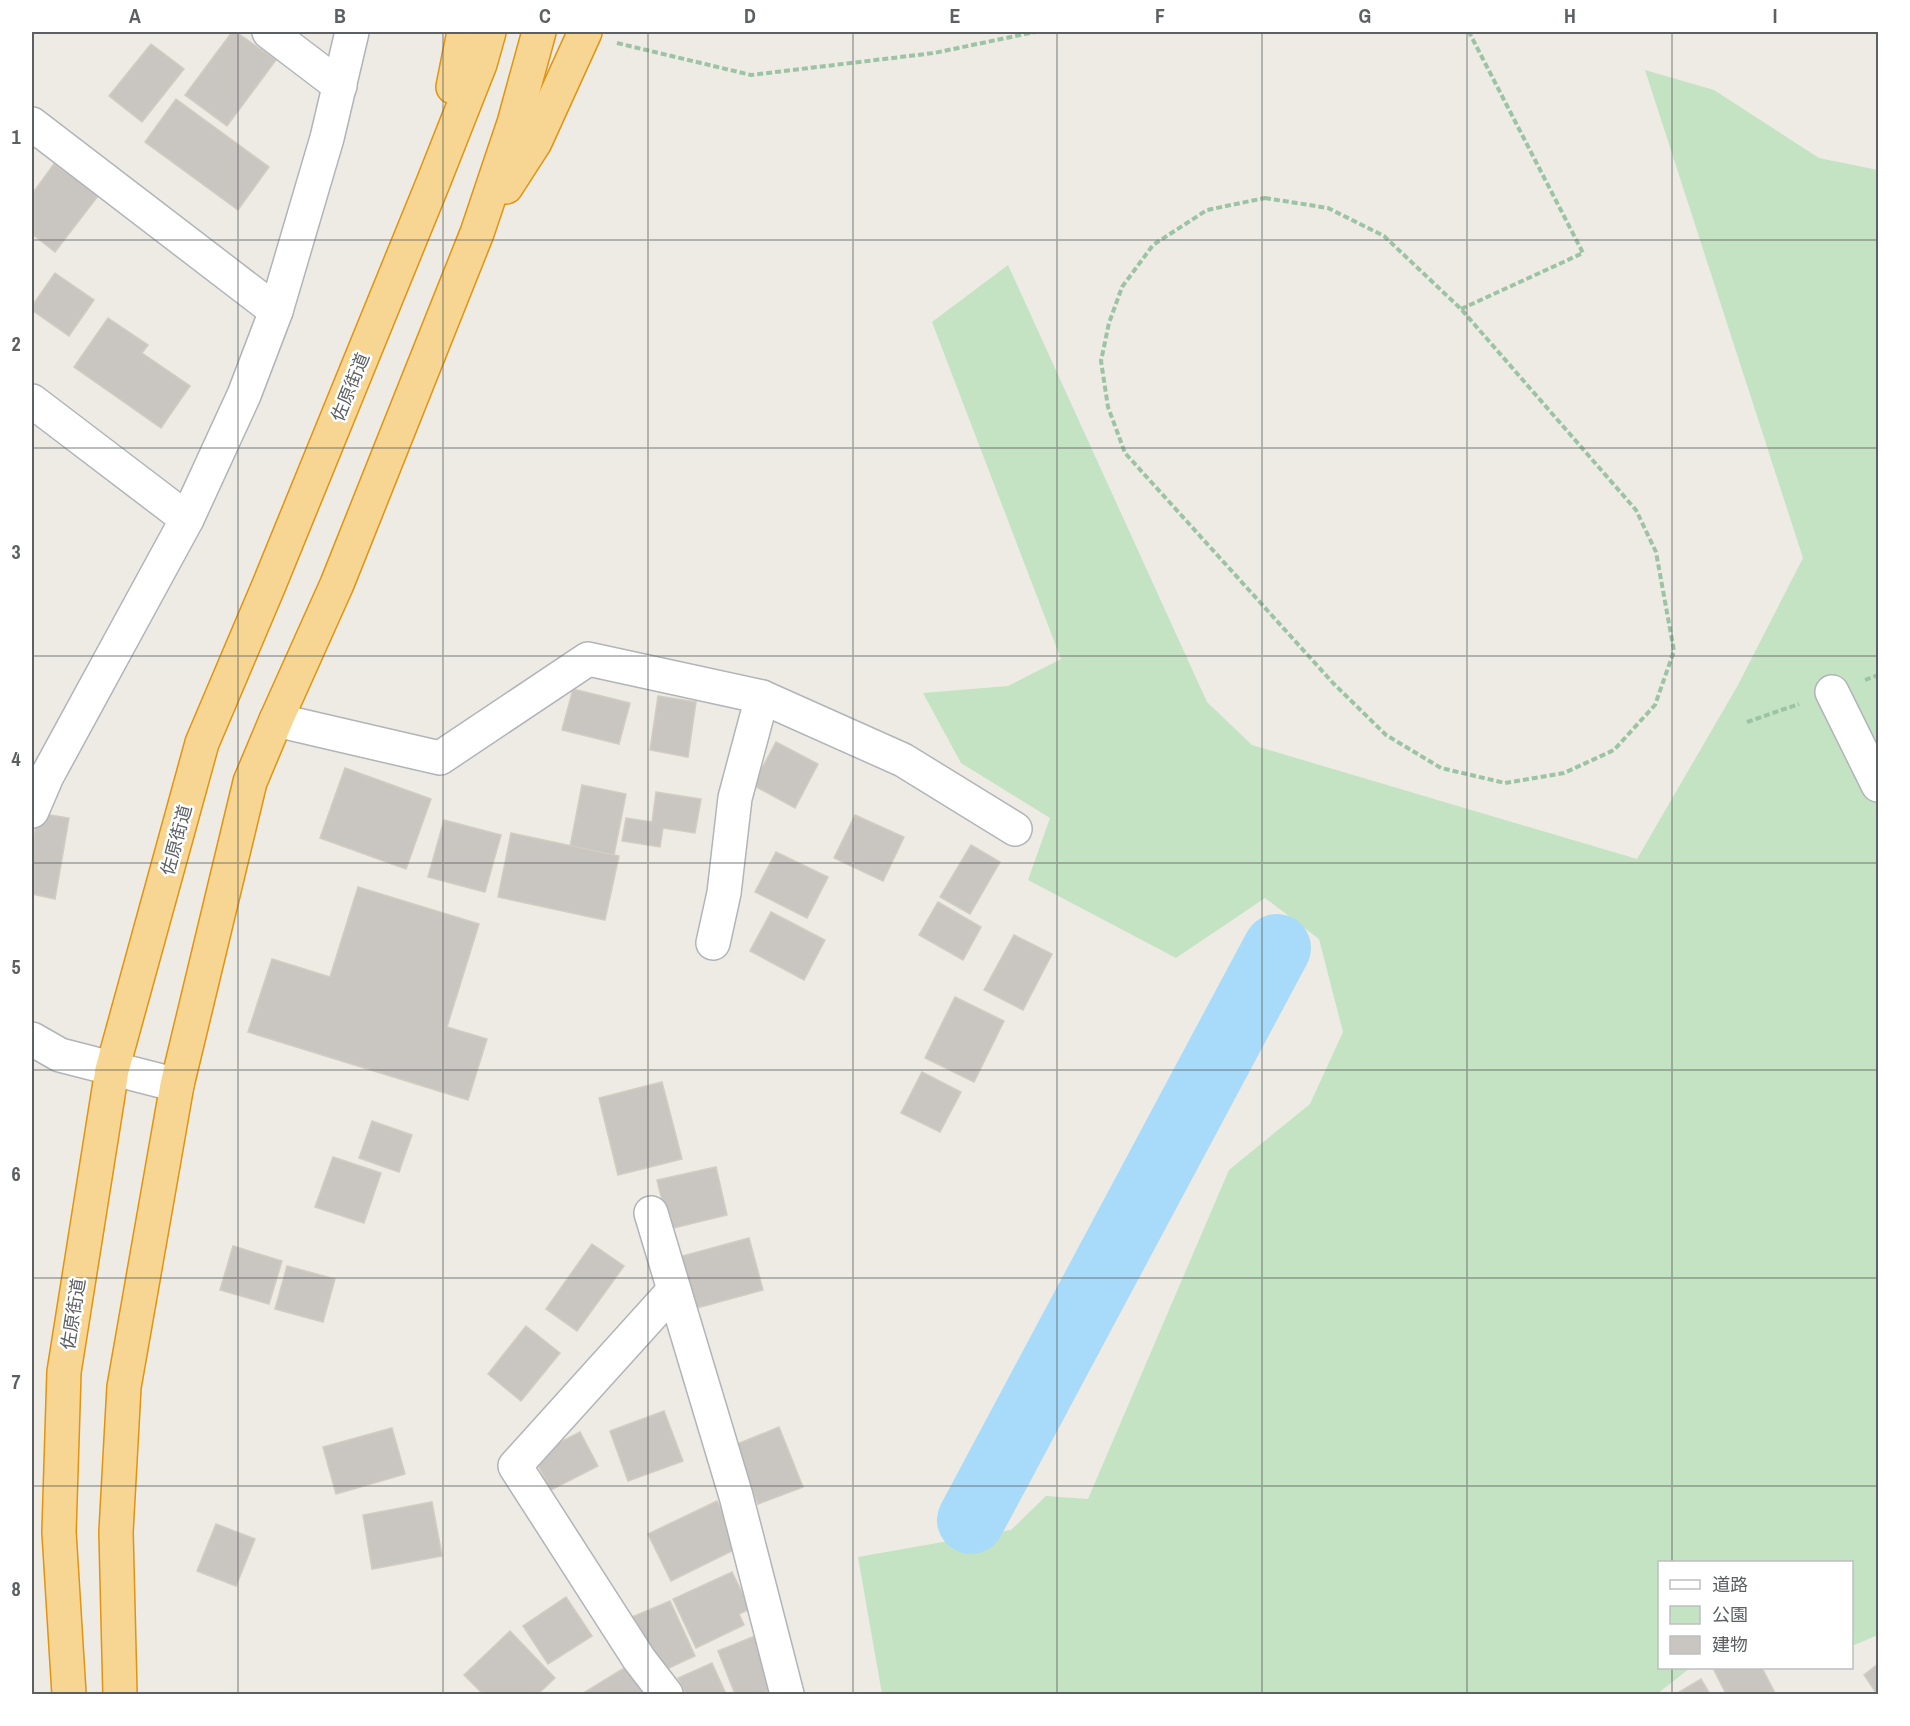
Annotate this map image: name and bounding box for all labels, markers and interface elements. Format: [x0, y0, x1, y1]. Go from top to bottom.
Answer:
text: A [129, 2, 141, 29]
text: B [334, 2, 346, 29]
text: C [539, 2, 551, 29]
text: D [744, 2, 756, 29]
text: E [950, 2, 961, 29]
text: F [1155, 2, 1165, 29]
text: G [1359, 2, 1371, 29]
text: H [1564, 2, 1576, 29]
text: I [1773, 2, 1777, 29]
text: 1 [11, 123, 21, 150]
text: 2 [11, 330, 21, 357]
street label: 佐原街道 [325, 349, 375, 425]
text: 3 [11, 538, 21, 565]
text: 4 [11, 745, 21, 772]
street label: 佐原街道 [155, 802, 197, 878]
text: 5 [11, 953, 21, 980]
text: 6 [11, 1160, 21, 1187]
street label: 佐原街道 [55, 1276, 91, 1352]
text: 7 [11, 1368, 21, 1395]
legend [1658, 1561, 1853, 1669]
text: 道路 [1712, 1572, 1748, 1597]
text: 8 [11, 1575, 21, 1602]
text: 公園 [1712, 1602, 1748, 1627]
text: 建物 [1712, 1632, 1748, 1657]

